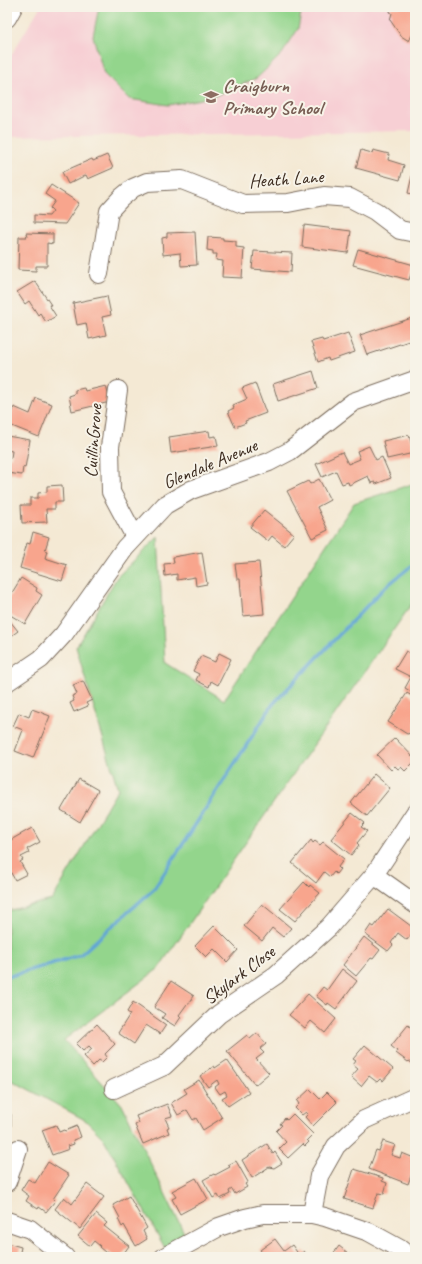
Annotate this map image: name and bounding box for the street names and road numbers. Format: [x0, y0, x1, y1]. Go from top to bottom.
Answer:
street label: Heath Lane [248, 164, 326, 194]
street label: CuillinGrove [78, 402, 108, 478]
street label: Glendale Avenue [159, 433, 262, 495]
street label: Skylark Close [198, 939, 281, 1010]

